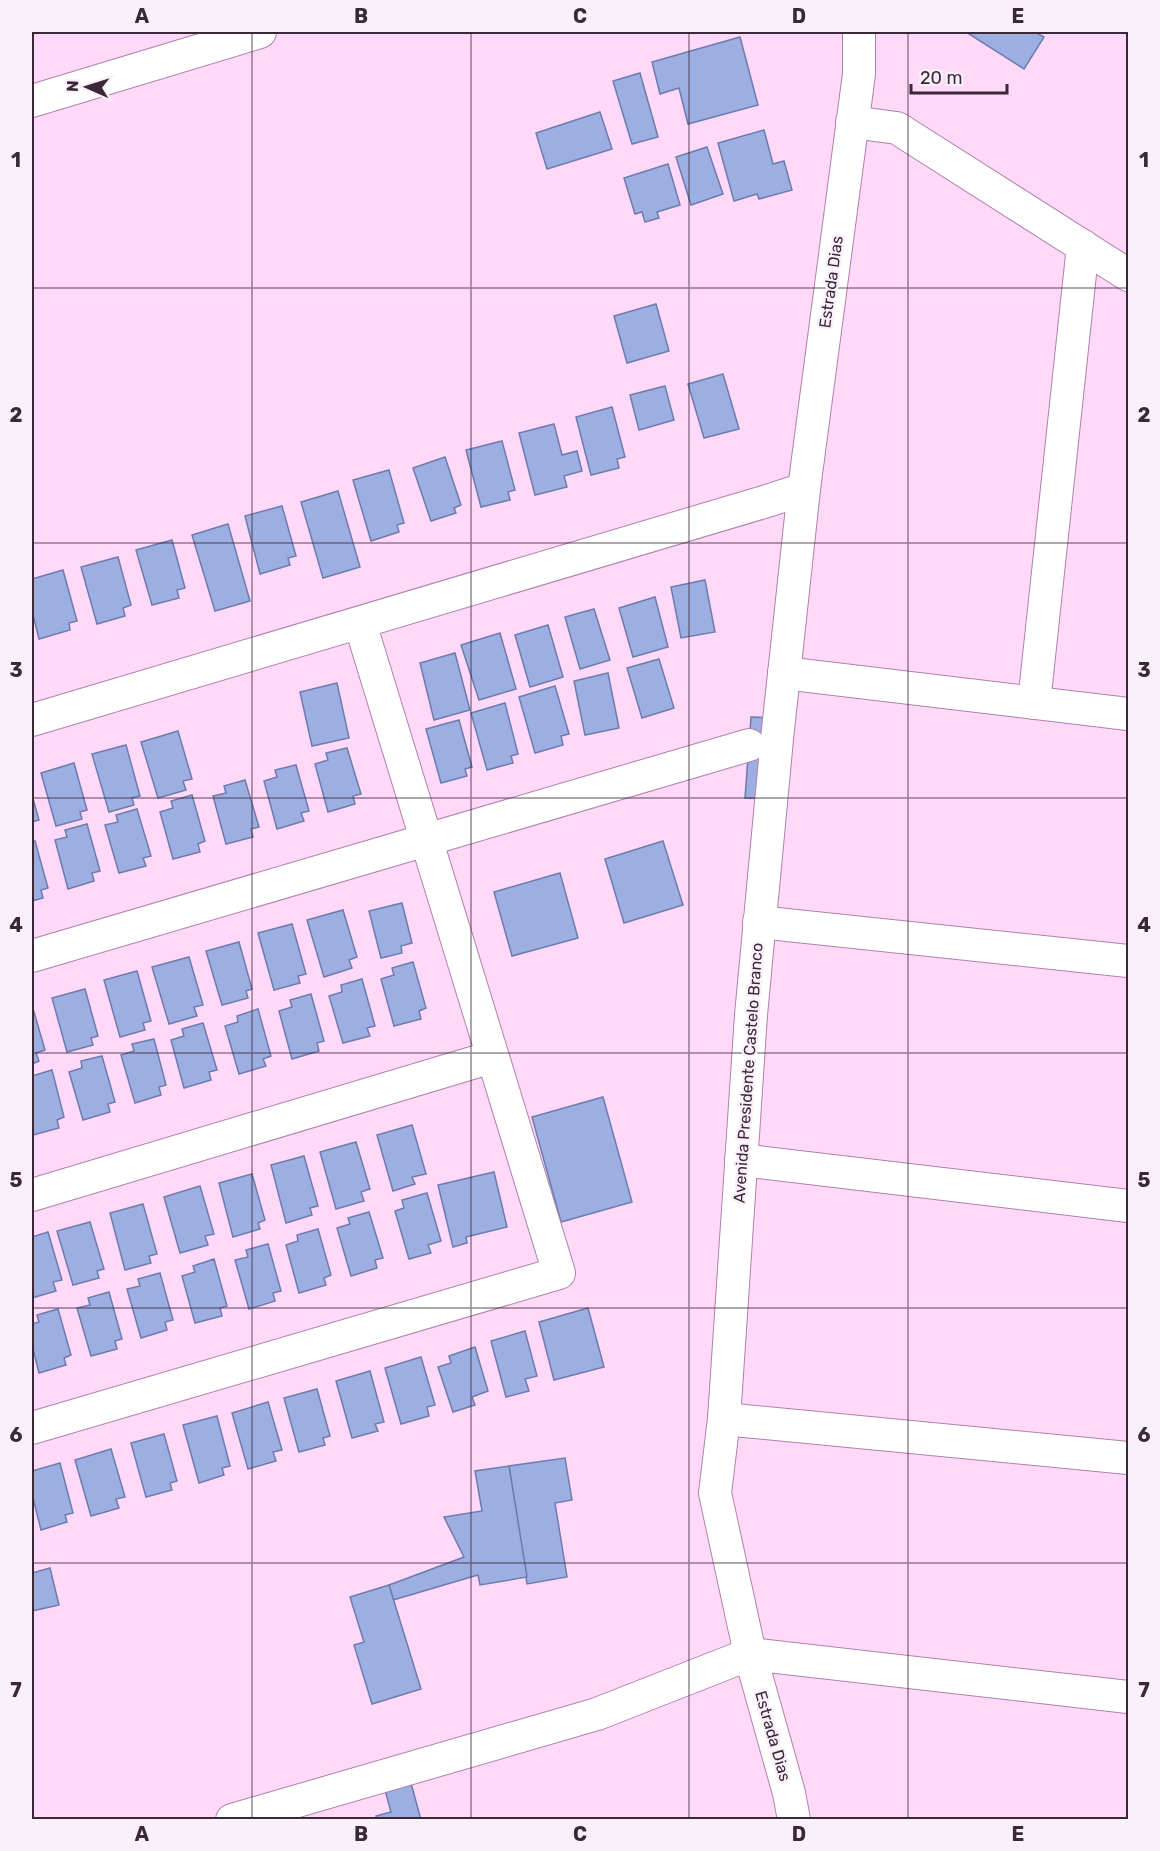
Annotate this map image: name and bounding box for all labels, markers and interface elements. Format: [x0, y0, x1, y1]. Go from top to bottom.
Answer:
text: A [135, 4, 150, 28]
text: B [354, 4, 368, 28]
text: C [573, 4, 587, 28]
text: D [792, 4, 806, 28]
text: E [1012, 4, 1024, 28]
north arrow [57, 57, 117, 117]
scale bar [911, 57, 1007, 95]
text: 20 m [920, 67, 962, 89]
text: N [63, 80, 82, 92]
text: 1 [11, 148, 21, 172]
text: 1 [1139, 148, 1149, 172]
street label: Estrada Dias [815, 235, 847, 329]
text: 2 [10, 403, 23, 427]
text: 2 [1138, 403, 1151, 427]
text: 3 [9, 658, 23, 682]
text: 3 [1137, 658, 1151, 682]
text: 4 [9, 913, 23, 937]
text: 4 [1137, 913, 1151, 937]
street label: Avenida Presidente Castelo Branco [729, 942, 767, 1204]
text: 5 [10, 1168, 23, 1192]
text: 5 [1138, 1168, 1151, 1192]
text: 6 [9, 1423, 23, 1447]
text: 6 [1137, 1423, 1151, 1447]
text: 7 [10, 1678, 22, 1702]
text: 7 [1138, 1678, 1150, 1702]
street label: Estrada Dias [751, 1689, 795, 1783]
text: A [135, 1822, 150, 1846]
text: B [354, 1822, 368, 1846]
text: C [573, 1822, 587, 1846]
text: D [792, 1822, 806, 1846]
text: E [1012, 1822, 1024, 1846]

